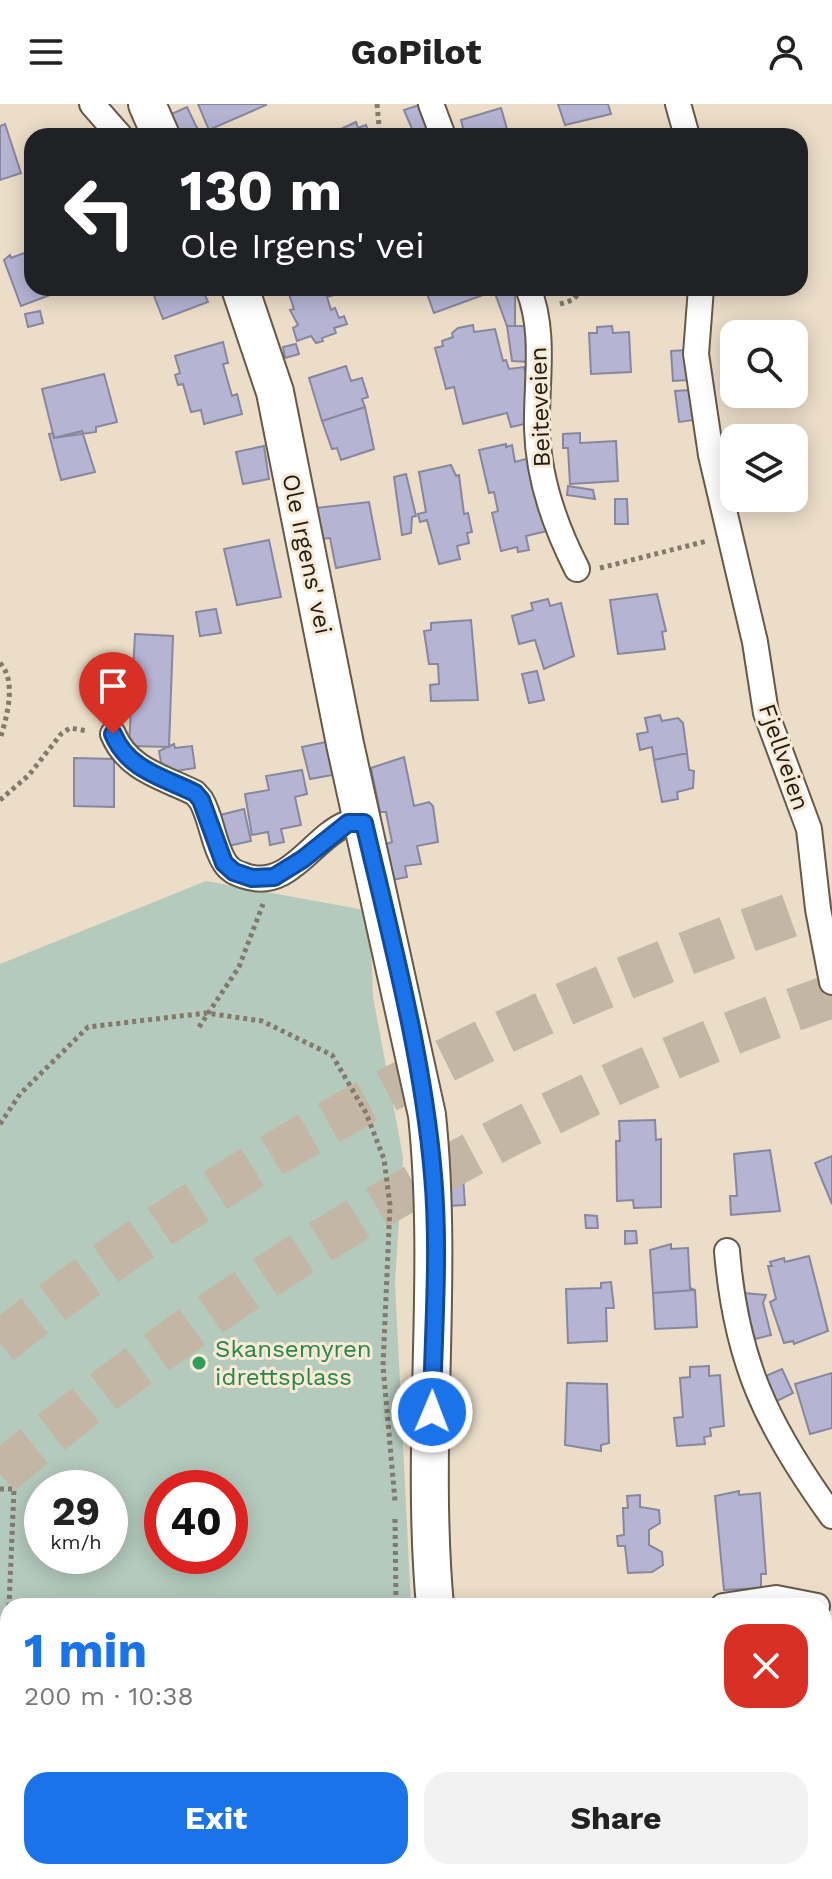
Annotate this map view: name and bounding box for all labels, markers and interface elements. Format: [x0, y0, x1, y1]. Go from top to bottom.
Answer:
icon: menu [24, 30, 68, 74]
icon: person [764, 30, 808, 74]
text: GoPilot [351, 31, 481, 73]
text: 130 m [180, 158, 342, 224]
icon: left [48, 160, 152, 264]
text: Ole Irgens' vei [180, 225, 425, 267]
map controls [720, 320, 808, 512]
button: search [720, 320, 808, 408]
street label: Beiteveien [524, 346, 556, 468]
button: layers [720, 424, 808, 512]
street label: Ole Irgens' vei [276, 471, 338, 637]
pin [79, 652, 147, 734]
icon: arrive [91, 664, 135, 708]
street label: Fjellveien [753, 700, 815, 814]
place label: Skansemyren idrettsplass [215, 1335, 372, 1391]
marker: Skansemyren idrettsplass [190, 1354, 208, 1372]
position arrow [390, 1370, 474, 1454]
speed limit sign: 40 [144, 1470, 248, 1574]
text: 29 [52, 1488, 100, 1535]
text: km/h [50, 1530, 102, 1554]
text: 1 min [24, 1622, 147, 1679]
button: close [724, 1624, 808, 1708]
text: 200 m · 10:38 [24, 1681, 193, 1711]
button: Exit [24, 1772, 408, 1864]
button: Share [424, 1772, 808, 1864]

